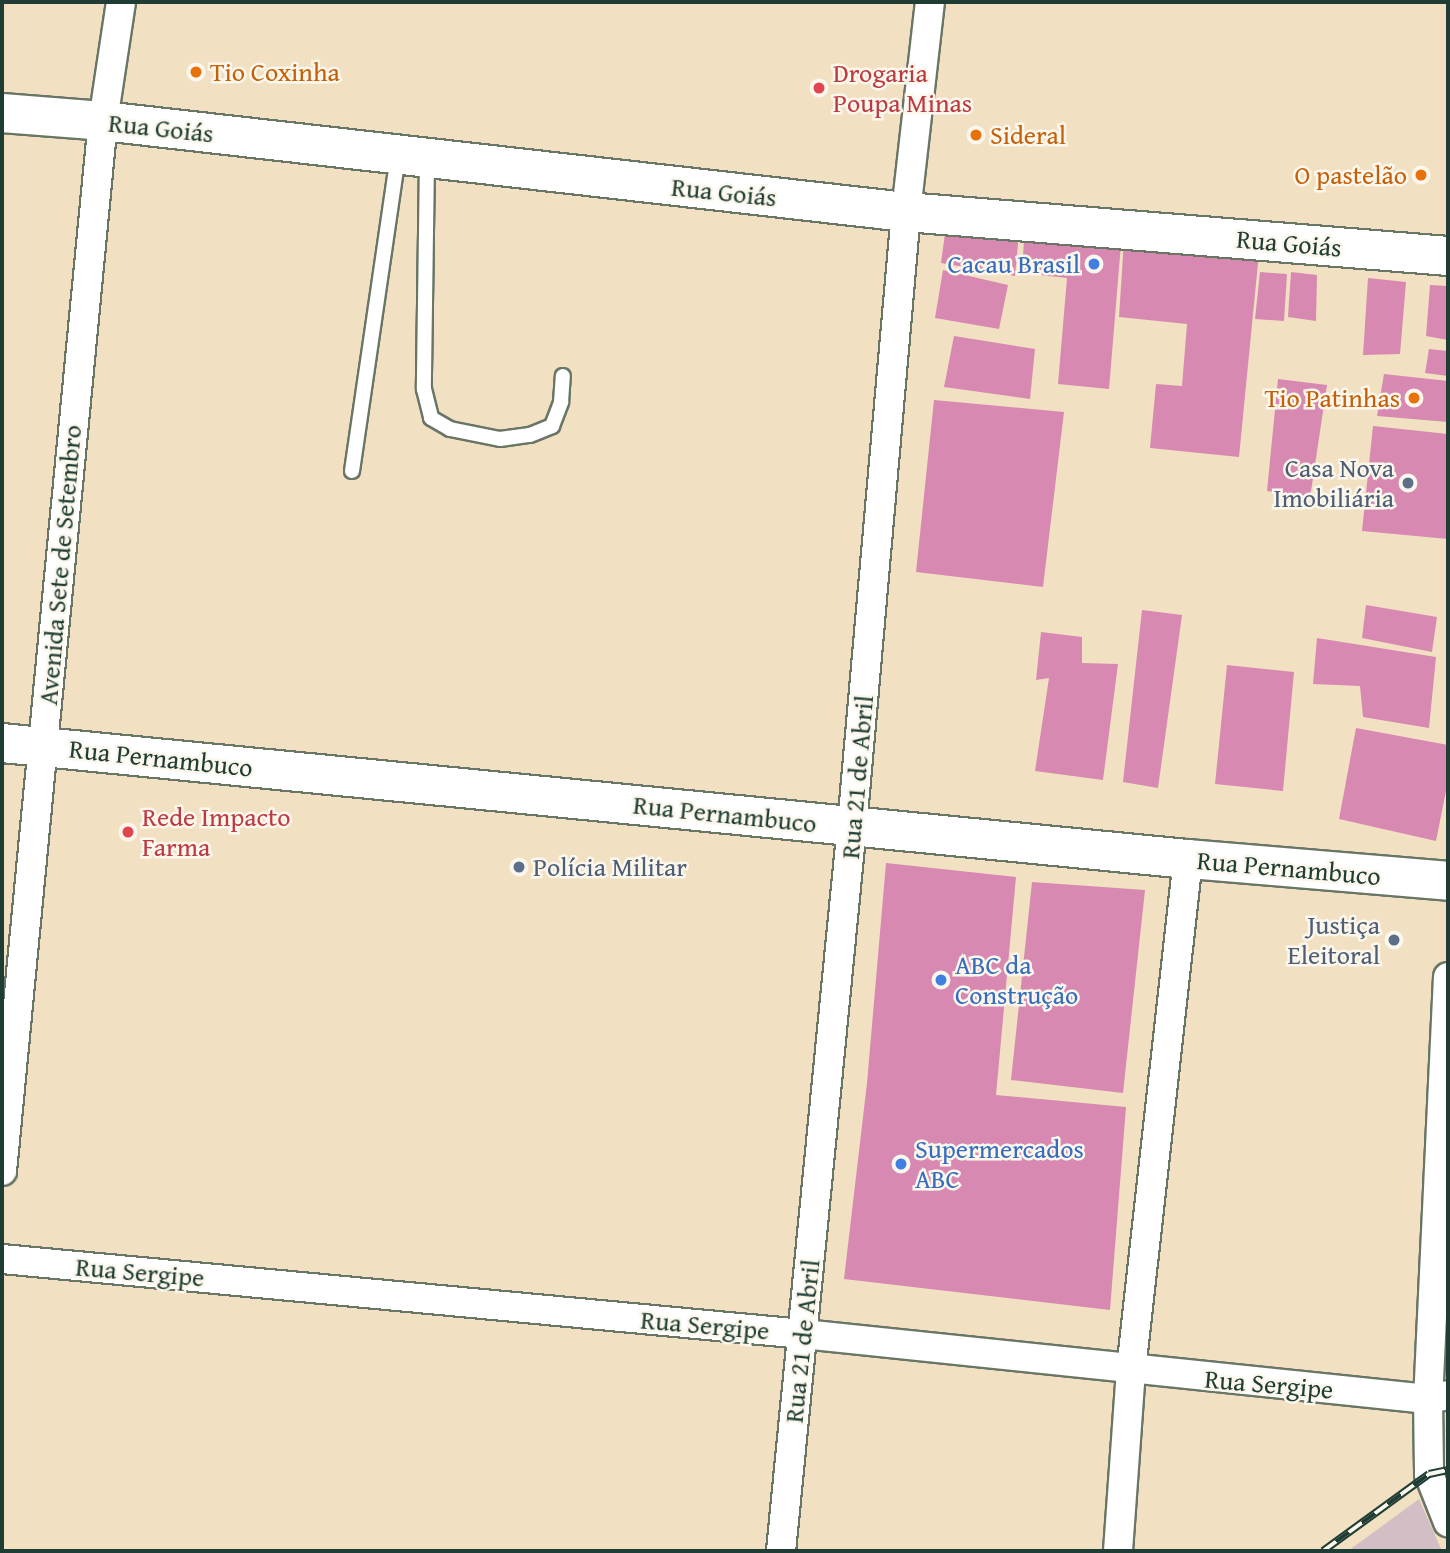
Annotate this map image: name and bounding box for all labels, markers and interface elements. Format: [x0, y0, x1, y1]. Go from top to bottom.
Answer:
place label: Tio Coxinha [210, 56, 340, 88]
place label: Drogaria Poupa Minas [833, 57, 972, 119]
marker: Tio Coxinha [188, 64, 204, 80]
marker: Drogaria Poupa Minas [811, 80, 827, 96]
street label: Rua Goiás [107, 107, 215, 149]
place label: Sideral [990, 119, 1066, 151]
marker: Sideral [968, 127, 984, 143]
place label: O pastelão [1295, 159, 1407, 191]
marker: O pastelão [1413, 167, 1429, 183]
street label: Rua Goiás [670, 171, 778, 213]
street label: Rua Goiás [1235, 223, 1343, 263]
place label: Cacau Brasil [948, 248, 1080, 280]
marker: Cacau Brasil [1086, 256, 1102, 272]
place label: Tio Patinhas [1265, 382, 1400, 414]
marker: Tio Patinhas [1406, 390, 1422, 406]
street label: Avenida Sete de Setembro [32, 424, 88, 706]
place label: Casa Nova Imobiliária [1274, 452, 1394, 514]
marker: Casa Nova Imobiliária [1400, 475, 1416, 491]
street label: Rua 21 de Abril [834, 694, 880, 860]
street label: Rua Pernambuco [68, 733, 254, 783]
street label: Rua Pernambuco [632, 789, 818, 839]
place label: Rede Impacto Farma [142, 801, 290, 862]
marker: Rede Impacto Farma [120, 824, 136, 840]
street label: Rua Pernambuco [1196, 844, 1382, 892]
place label: Polícia Militar [533, 851, 687, 883]
marker: Polícia Militar [511, 859, 527, 875]
place label: Justiça Eleitoral [1288, 909, 1380, 970]
marker: Justiça Eleitoral [1386, 932, 1402, 948]
place label: ABC da Construção [955, 949, 1078, 1010]
marker: ABC da Construção [933, 972, 949, 988]
place label: Supermercados ABC [915, 1133, 1084, 1194]
marker: Supermercados ABC [893, 1156, 909, 1172]
street label: Rua Sergipe [74, 1251, 206, 1293]
street label: Rua 21 de Abril [778, 1258, 826, 1424]
street label: Rua Sergipe [639, 1304, 771, 1346]
street label: Rua Sergipe [1203, 1363, 1335, 1405]

